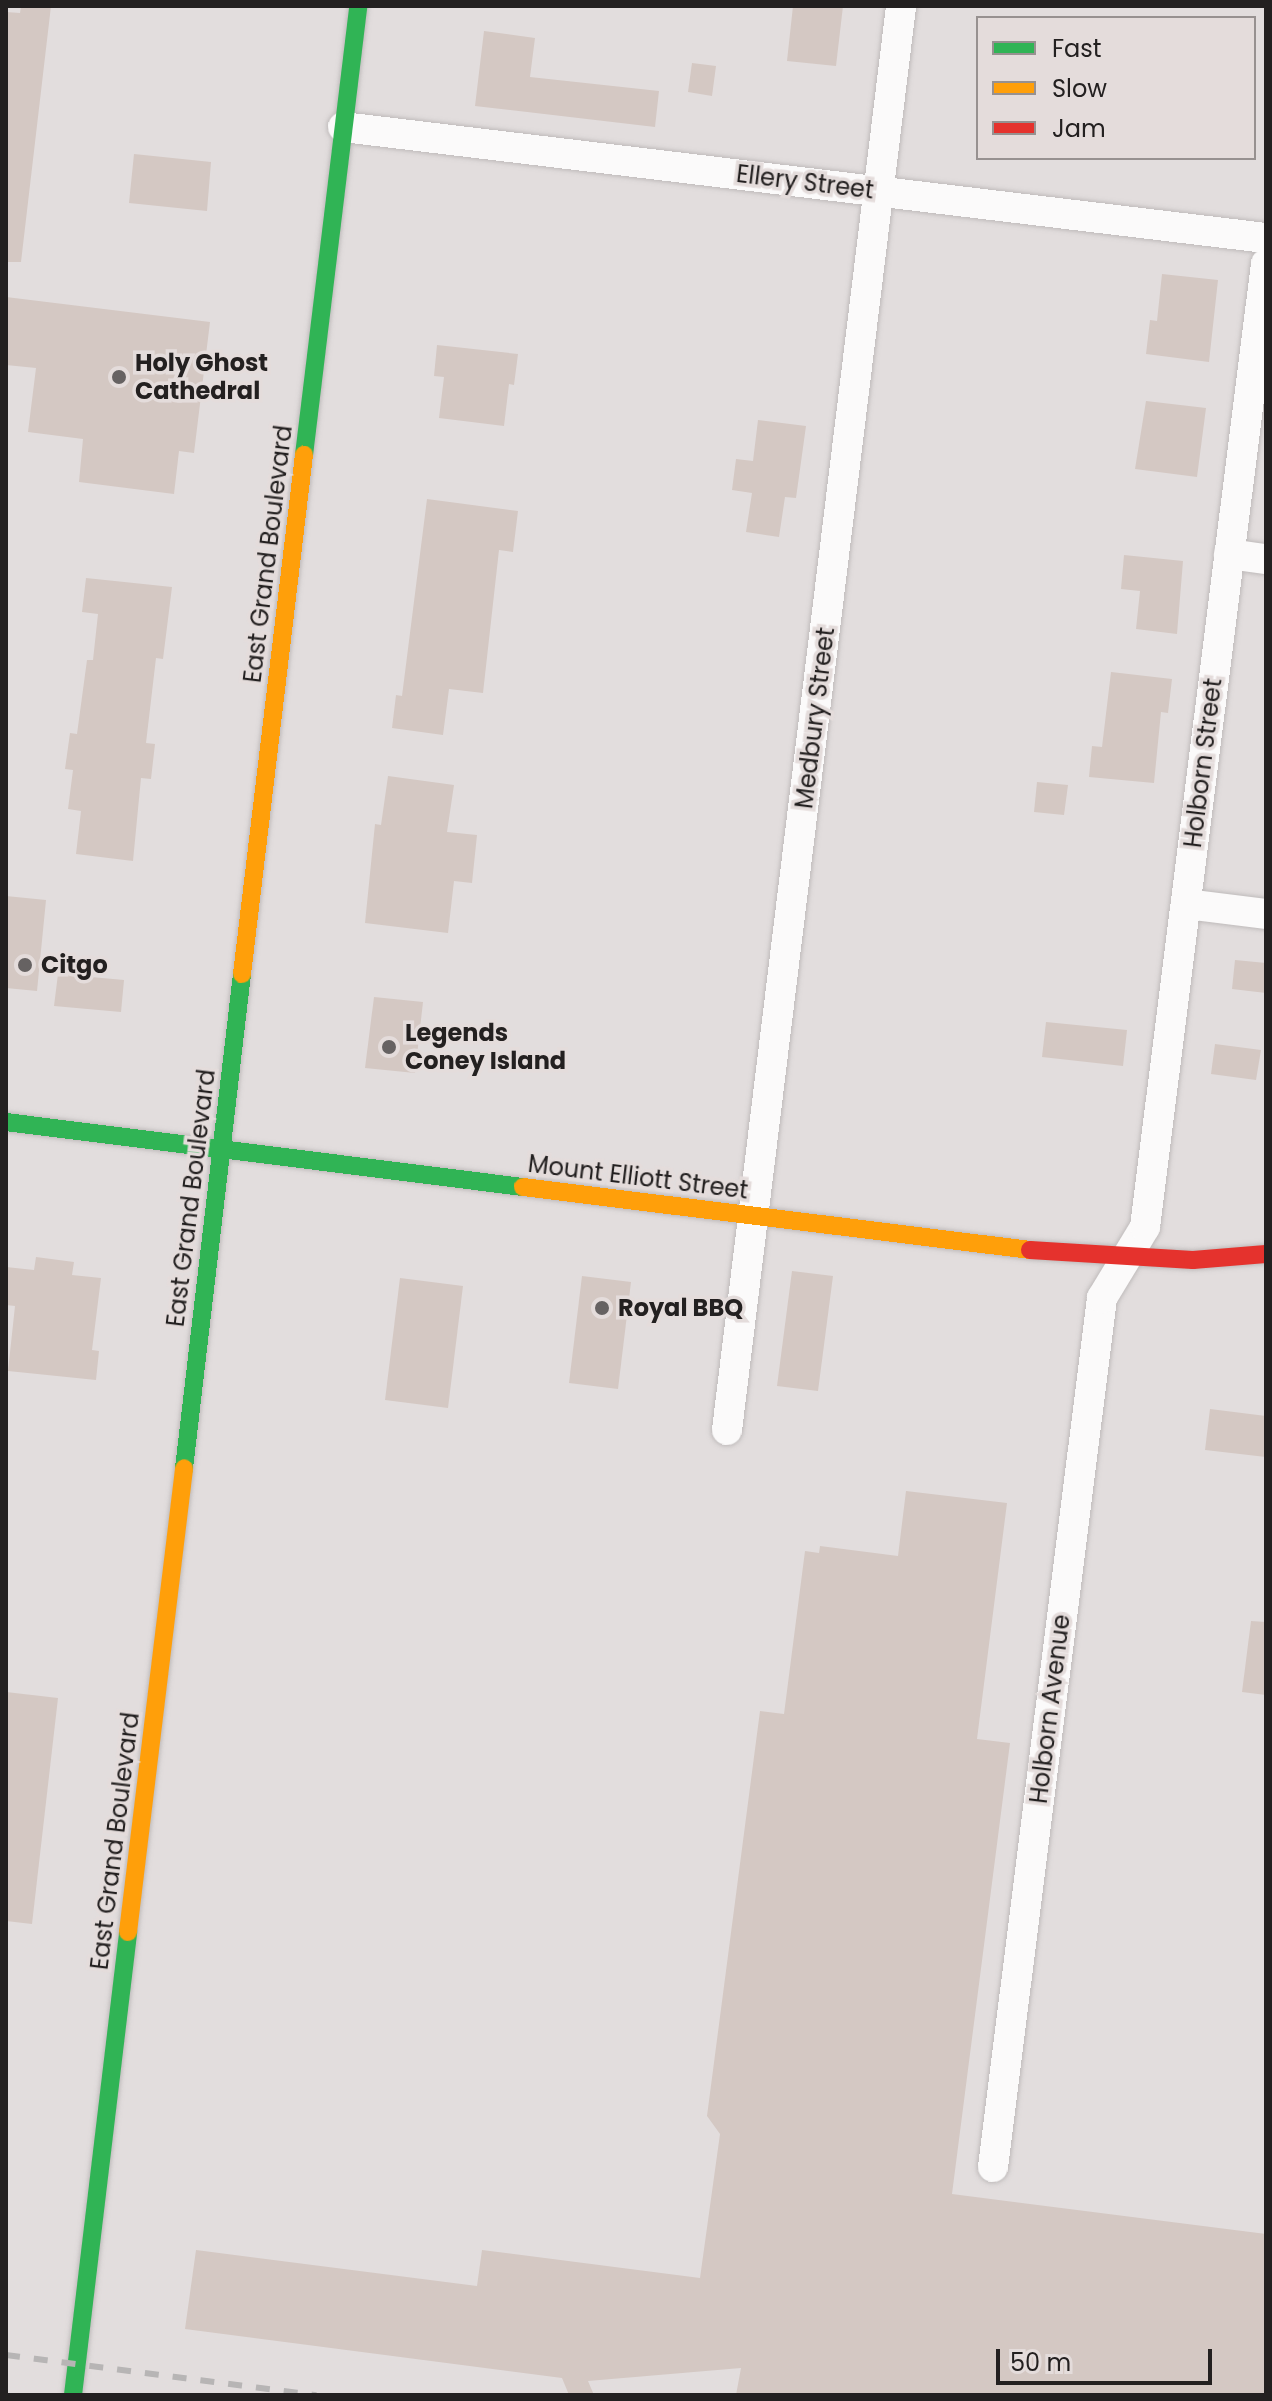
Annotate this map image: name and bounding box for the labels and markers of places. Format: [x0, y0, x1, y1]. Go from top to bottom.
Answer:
place label: Holy Ghost Cathedral [135, 349, 268, 405]
marker: Holy Ghost Cathedral [110, 368, 128, 386]
place label: Citgo [41, 951, 108, 979]
marker: Citgo [16, 956, 34, 974]
place label: Legends Coney Island [405, 1019, 566, 1075]
marker: Legends Coney Island [380, 1038, 398, 1056]
place label: Royal BBQ [618, 1294, 743, 1322]
marker: Royal BBQ [593, 1299, 611, 1317]

